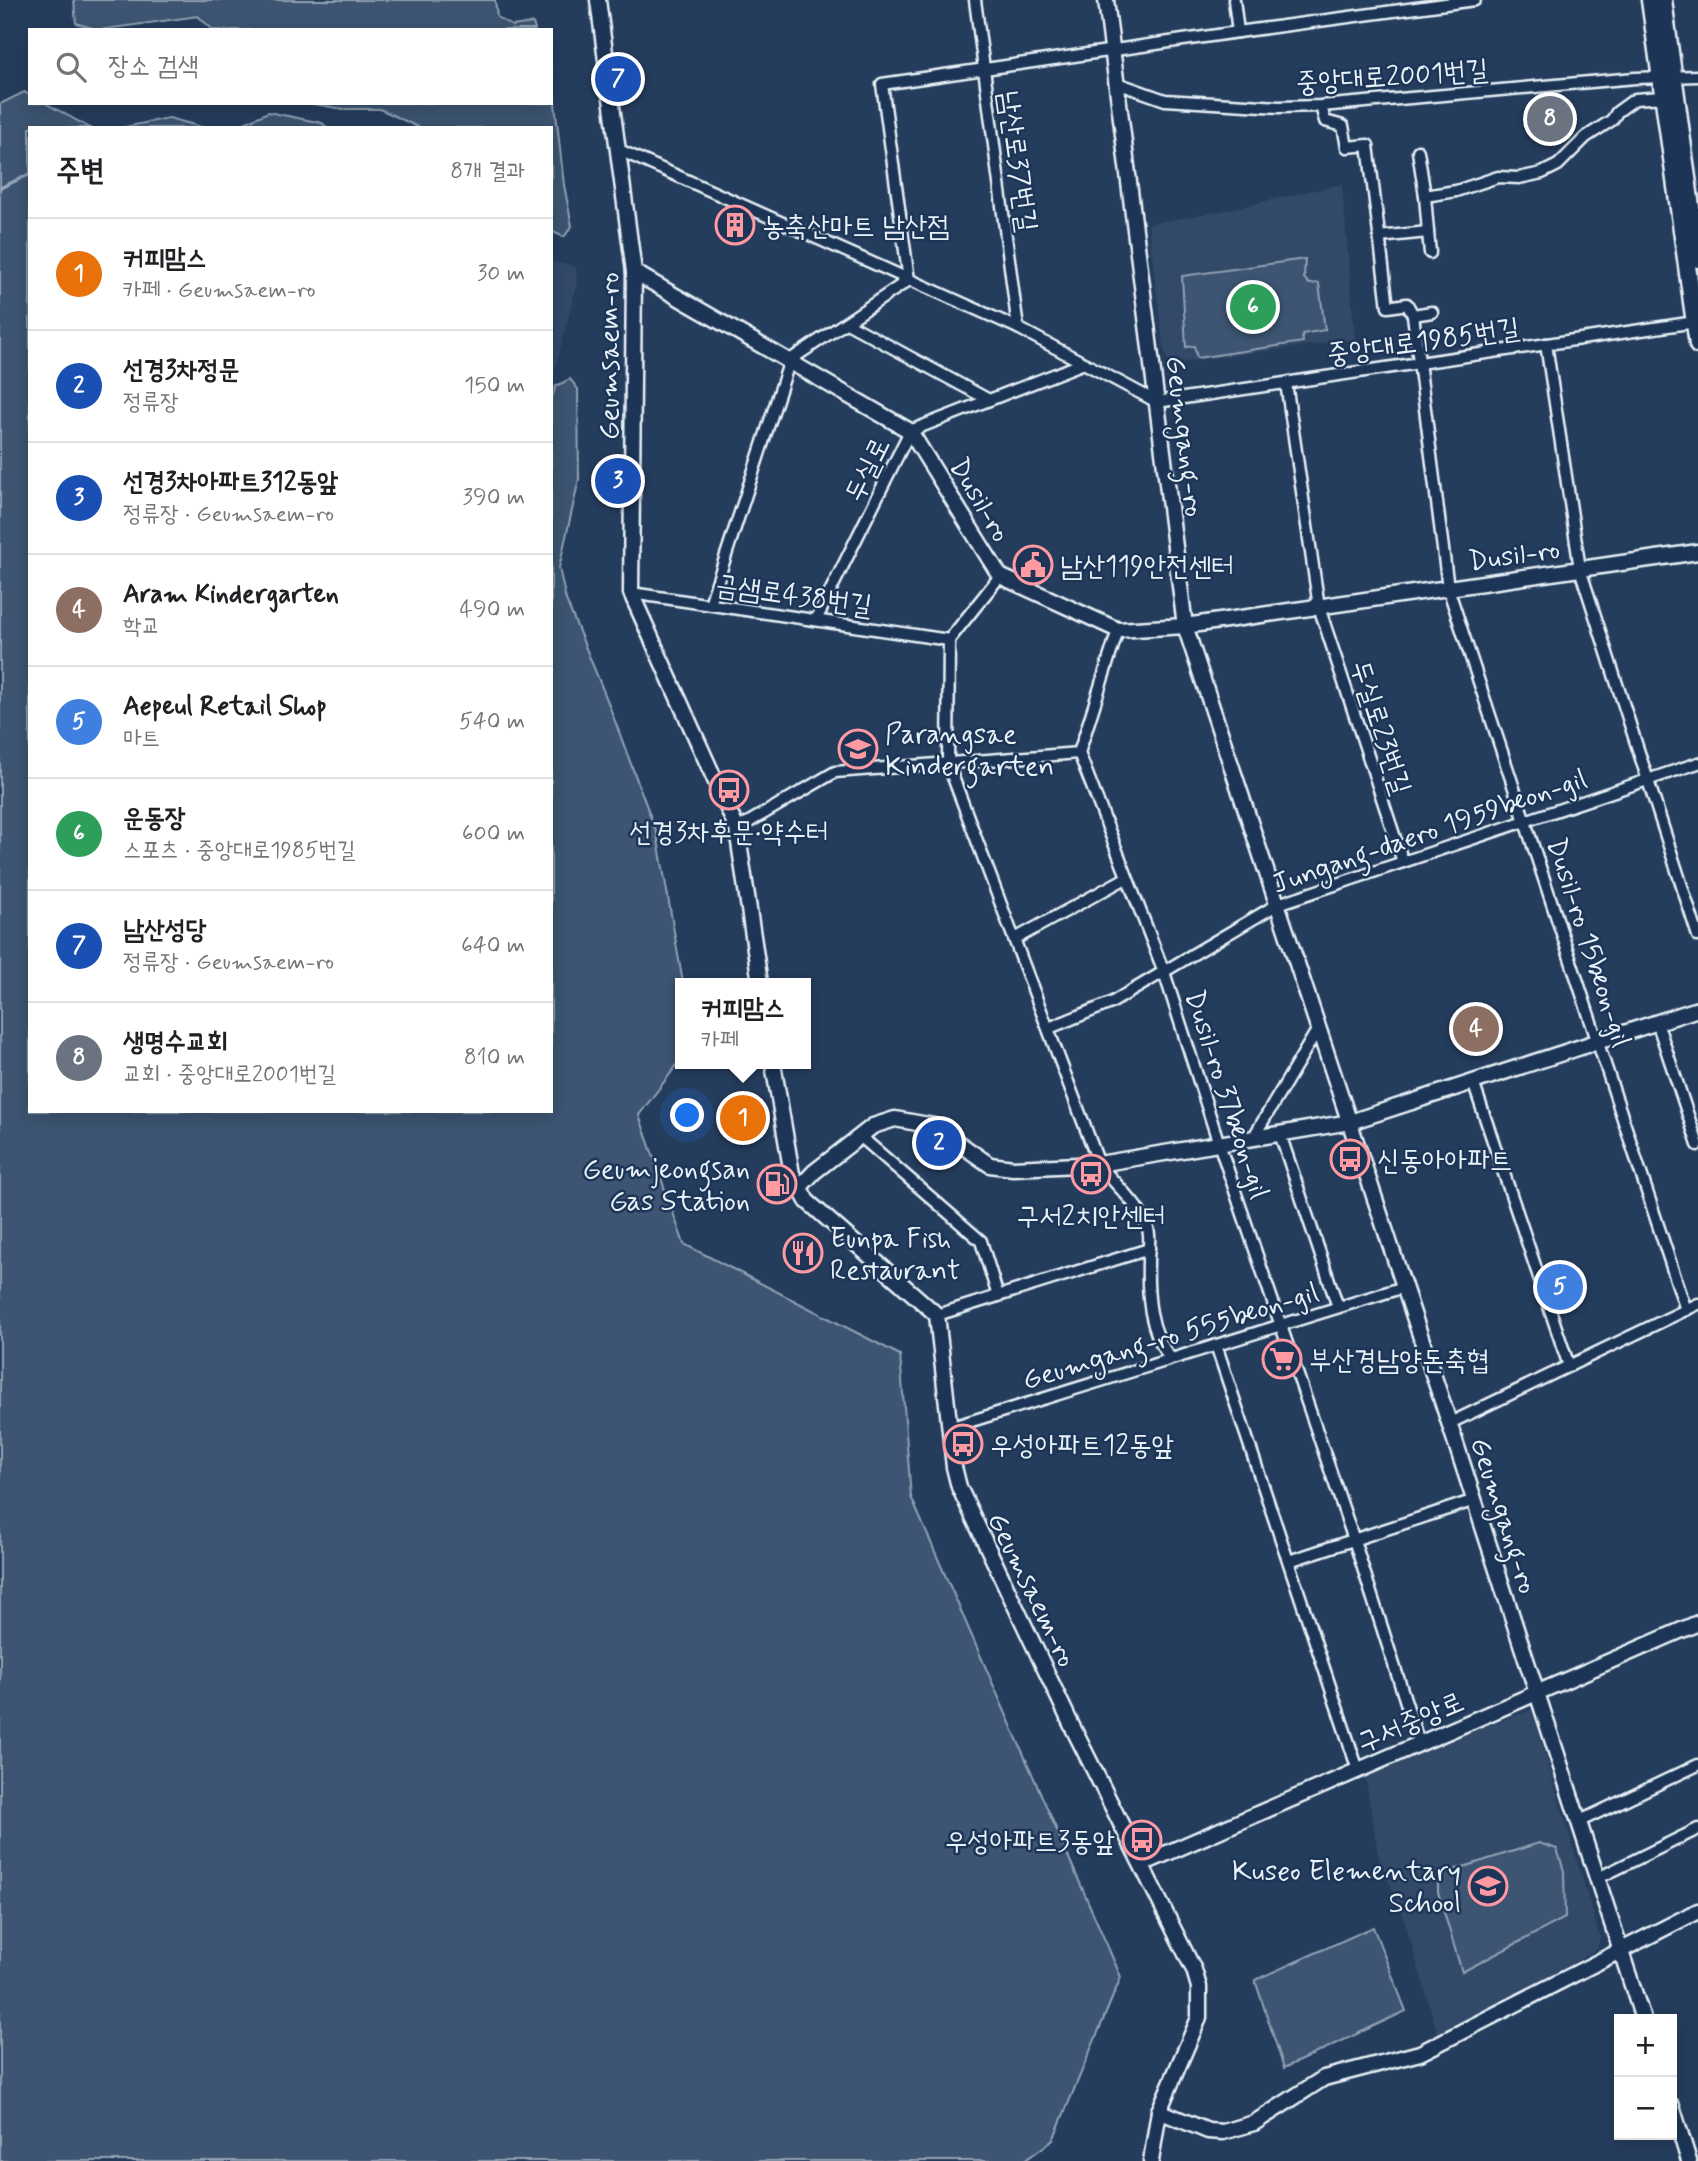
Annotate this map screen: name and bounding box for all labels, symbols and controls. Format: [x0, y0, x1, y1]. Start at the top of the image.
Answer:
search box [28, 28, 553, 105]
icon: search [52, 48, 90, 86]
text: 장소 검색 [108, 50, 199, 84]
street label: 중앙대로2001번길 [1295, 52, 1490, 103]
pin: 7 [595, 53, 641, 105]
street label: 남산로37번길 [988, 88, 1045, 234]
pin: 8 [1527, 93, 1573, 145]
text: 주변 [56, 152, 104, 191]
text: 8개 결과 [450, 157, 525, 187]
building icon: 농축산마트 남산점 [714, 204, 756, 246]
place label: 농축산마트 남산점 [762, 209, 950, 246]
text: 커피맘스 [123, 242, 207, 276]
text: 1 [74, 259, 84, 289]
text: 30 m [477, 259, 525, 289]
street label: Geumsaem-ro [592, 272, 629, 440]
text: 카페 · Geumsaem-ro [123, 276, 316, 306]
pin: 6 [1230, 281, 1276, 333]
street label: 중앙대로1985번길 [1325, 311, 1522, 374]
text: 선경3차정문 [123, 354, 239, 388]
street label: Geumgang-ro [1152, 354, 1212, 519]
text: 2 [73, 371, 85, 401]
text: 150 m [464, 371, 525, 401]
text: 정류장 [123, 388, 179, 418]
street label: 두실로 [837, 432, 900, 509]
street label: Dusil-ro [939, 451, 1018, 549]
pin: 3 [595, 455, 641, 507]
text: 선경3차아파트312동앞 [123, 466, 338, 500]
text: 3 [74, 483, 84, 513]
text: 390 m [463, 483, 525, 513]
text: 정류장 · Geumsaem-ro [123, 500, 334, 530]
street label: Dusil-ro [1466, 532, 1562, 581]
public building icon: 남산119안전센터 [1012, 544, 1054, 586]
place label: 남산119안전센터 [1060, 549, 1234, 586]
street label: 금샘로438번길 [713, 567, 874, 626]
text: Aram Kindergarten [123, 578, 339, 612]
text: 4 [72, 595, 86, 625]
text: 490 m [460, 595, 525, 625]
text: 학교 [123, 612, 160, 642]
street label: 두실로23번길 [1341, 656, 1419, 800]
text: Aepeul Retail Shop [123, 690, 327, 724]
text: 5 [72, 707, 86, 737]
text: 540 m [459, 707, 525, 737]
place label: Parangsae Kindergarten [885, 717, 1054, 789]
text: 마트 [123, 724, 160, 754]
school or university icon: Parangsae Kindergarten [837, 728, 879, 770]
street label: Jungang-daero 1959beon-gil [1268, 761, 1593, 906]
bus stop icon: 선경3차후문·약수터 [708, 769, 750, 811]
text: 운동장 [123, 802, 186, 836]
place label: 선경3차후문·약수터 [629, 815, 829, 852]
text: 6 [73, 819, 85, 849]
text: 600 m [462, 819, 525, 849]
street label: Dusil-ro 15beon-gil [1536, 833, 1639, 1052]
text: 스포츠 · 중앙대로1985번길 [123, 836, 356, 866]
text: 남산성당 [123, 914, 207, 948]
text: 7 [72, 931, 86, 961]
text: 640 m [461, 931, 525, 961]
text: 정류장 · Geumsaem-ro [123, 948, 334, 978]
popup [675, 978, 811, 1069]
street label: Dusil-ro 37beon-gil [1174, 986, 1277, 1204]
text: 커피맘스 [701, 992, 785, 1026]
pin: 4 [1453, 1003, 1499, 1055]
text: 생명수교회 [123, 1026, 228, 1060]
text: 카페 [701, 1026, 738, 1056]
text: 8 [73, 1043, 85, 1073]
text: 810 m [464, 1043, 525, 1073]
text: 교회 · 중앙대로2001번길 [123, 1060, 336, 1090]
pin: 1 [720, 1092, 766, 1144]
your location [670, 1098, 704, 1132]
pin: 2 [916, 1117, 962, 1169]
bus stop icon: 신동아아파트 [1329, 1138, 1371, 1180]
place label: 신동아아파트 [1377, 1143, 1512, 1180]
place label: Geumjeongsan Gas Station [582, 1152, 750, 1221]
bus stop icon: 구서2치안센터 [1070, 1153, 1112, 1195]
fuel station icon: Geumjeongsan Gas Station [756, 1163, 798, 1205]
place label: 구서2치안센터 [1017, 1199, 1165, 1236]
place label: Eunpa Fish Restaurant [830, 1221, 960, 1290]
restaurant icon: Eunpa Fish Restaurant [782, 1232, 824, 1274]
pin: 5 [1537, 1261, 1583, 1313]
street label: Geumgang-ro 555beon-gil [1018, 1275, 1324, 1403]
supermarket icon: 부산경남양돈축협 [1261, 1338, 1303, 1380]
place label: 부산경남양돈축협 [1309, 1343, 1489, 1380]
bus stop icon: 우성아파트12동앞 [942, 1423, 984, 1465]
place label: 우성아파트12동앞 [990, 1428, 1174, 1465]
street label: Geumgang-ro [1457, 1433, 1545, 1600]
street label: Geumsaem-ro [977, 1507, 1084, 1674]
street label: 구서중앙로 [1352, 1684, 1470, 1762]
bus stop icon: 우성아파트3동앞 [1121, 1819, 1163, 1861]
place label: 우성아파트3동앞 [945, 1824, 1115, 1861]
place label: Kuseo Elementary School [1232, 1854, 1461, 1923]
school or university icon: Kuseo Elementary School [1467, 1865, 1509, 1907]
map controls [1614, 2014, 1677, 2140]
button: + [1614, 2014, 1677, 2077]
button: − [1614, 2077, 1677, 2140]

